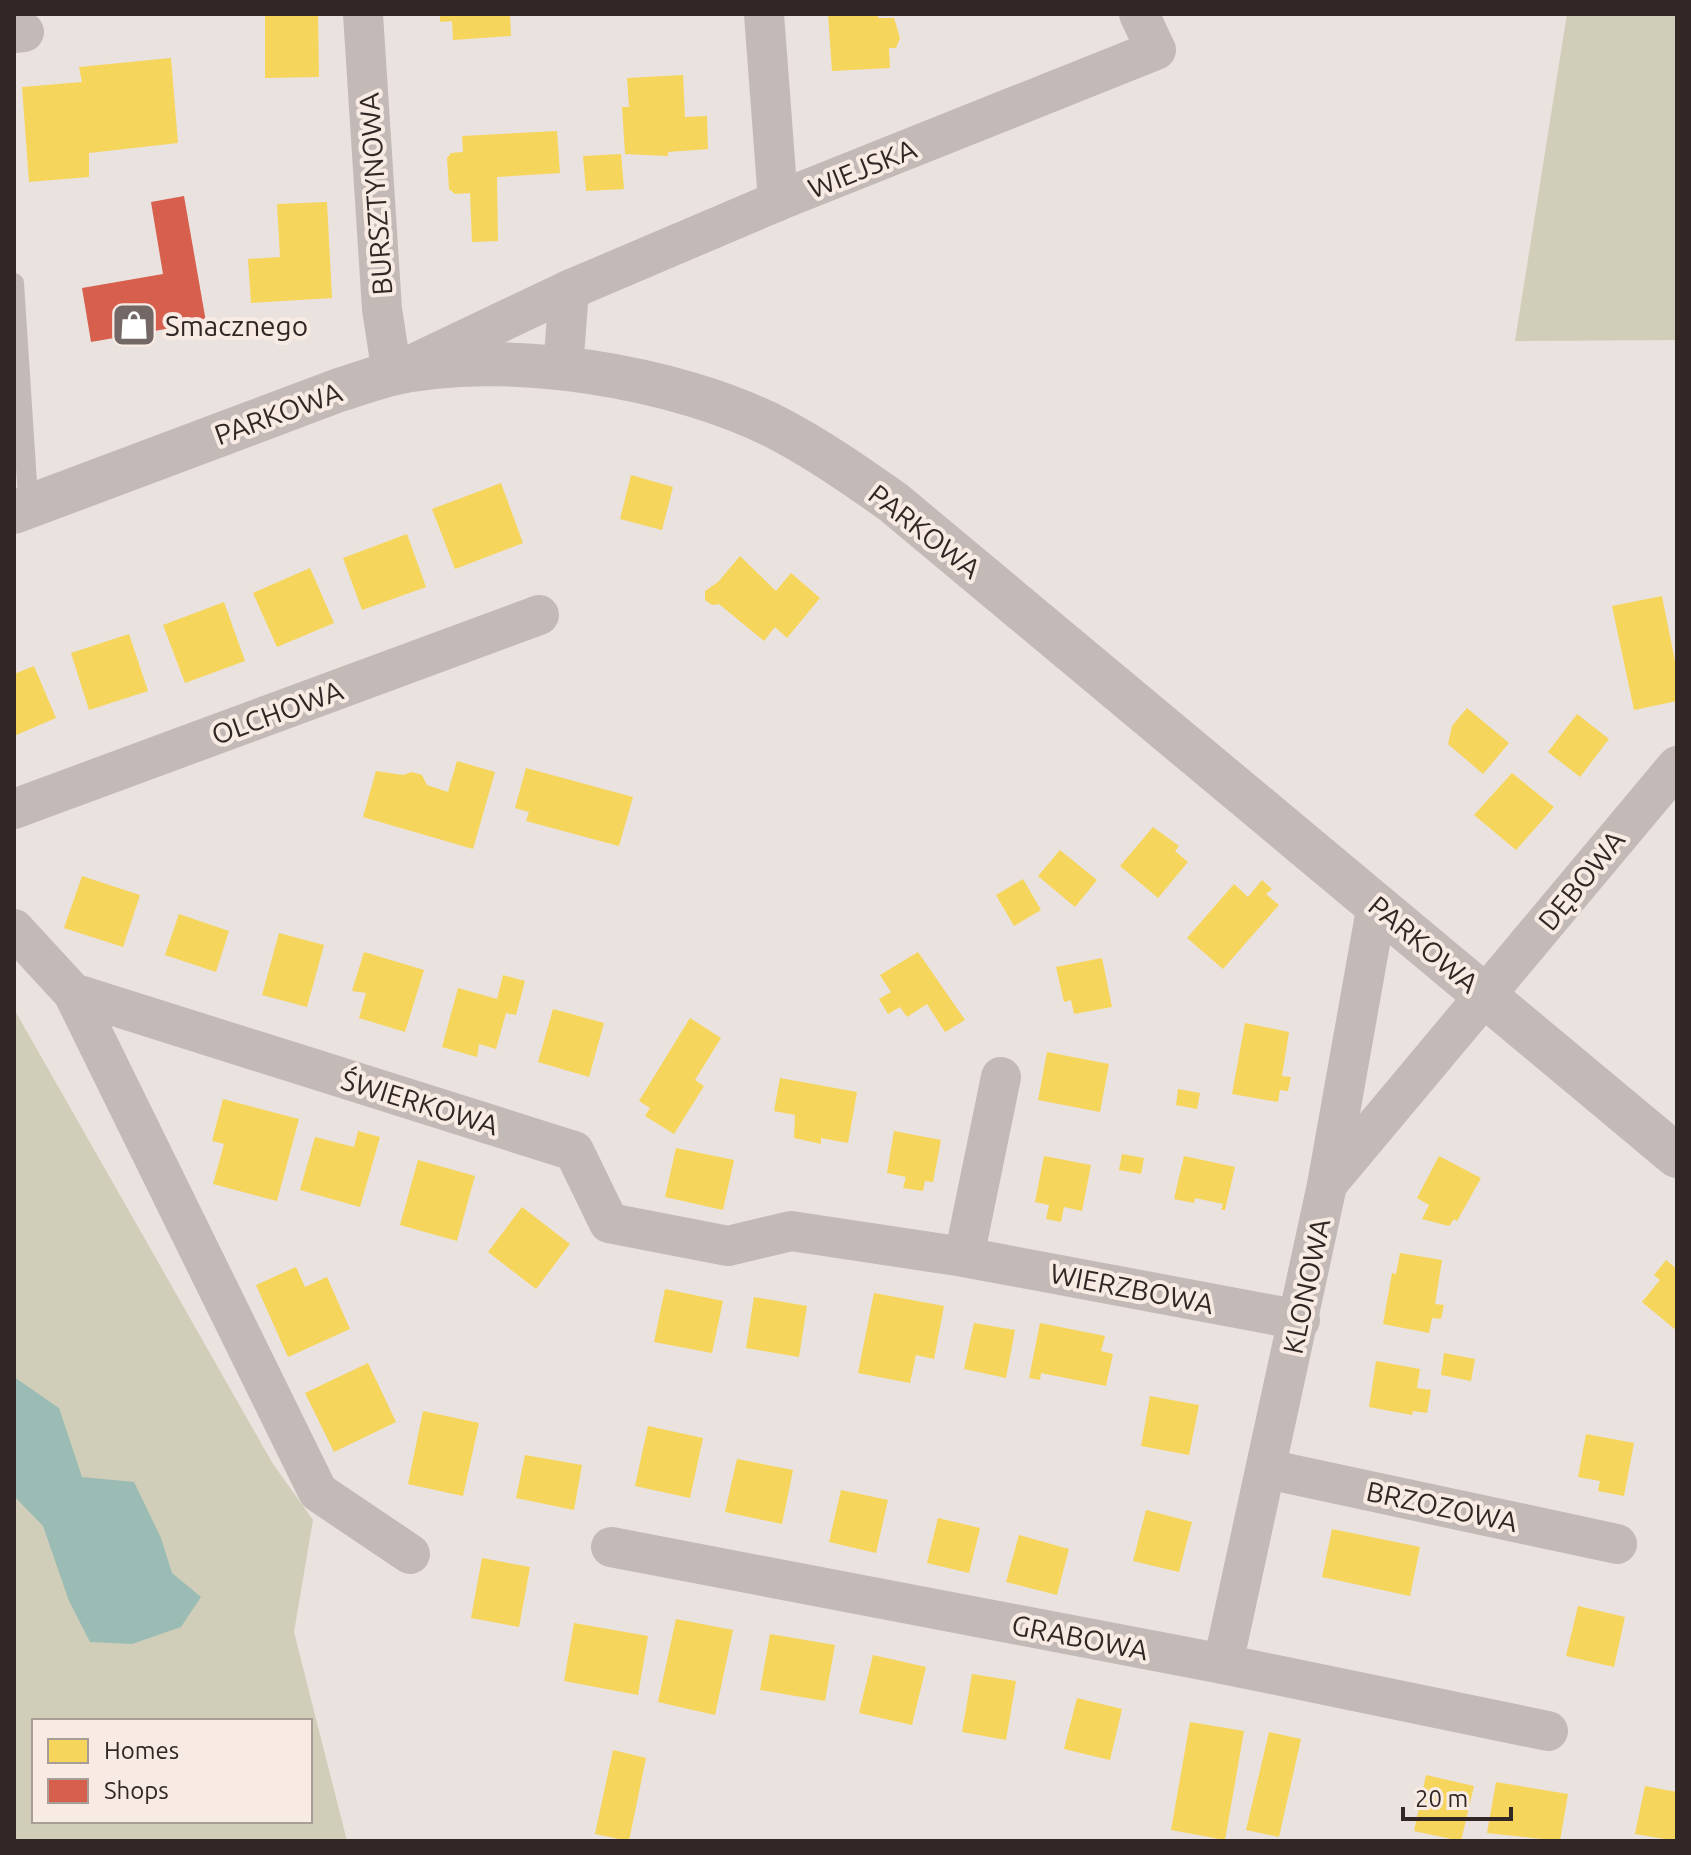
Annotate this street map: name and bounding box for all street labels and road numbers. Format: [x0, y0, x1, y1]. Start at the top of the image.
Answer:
street label: BURSZTYNOWA [352, 92, 398, 296]
street label: WIEJSKA [803, 132, 921, 204]
street label: PARKOWA [210, 376, 346, 450]
street label: PARKOWA [863, 478, 987, 584]
street label: OLCHOWA [207, 674, 347, 750]
street label: DĘBOWA [1532, 824, 1630, 936]
street label: PARKOWA [1363, 889, 1485, 999]
street label: ŚWIERKOWA [338, 1062, 503, 1141]
street label: KLONOWA [1277, 1215, 1335, 1357]
street label: WIERZBOWA [1048, 1257, 1216, 1319]
street label: BRZOZOWA [1364, 1475, 1520, 1537]
street label: GRABOWA [1009, 1609, 1151, 1665]

